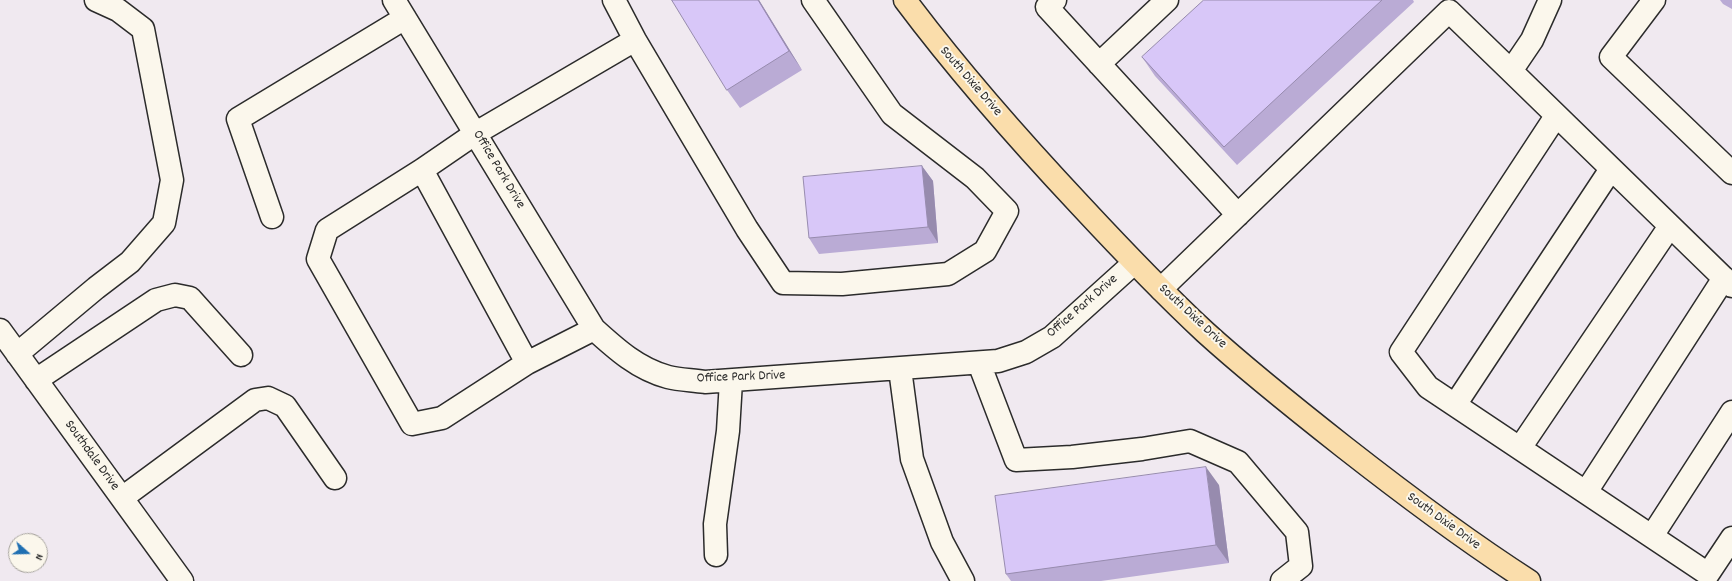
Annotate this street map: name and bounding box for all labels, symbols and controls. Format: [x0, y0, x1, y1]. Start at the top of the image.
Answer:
street label: South Dixie Drive [935, 44, 1005, 120]
street label: Office Park Drive [468, 128, 528, 212]
street label: Office Park Drive [1044, 272, 1122, 342]
street label: South Dixie Drive [1154, 281, 1230, 353]
street label: Office Park Drive [696, 368, 786, 388]
street label: Southdale Drive [60, 418, 122, 494]
street label: South Dixie Drive [1403, 490, 1483, 554]
north arrow [8, 533, 48, 573]
text: N [30, 551, 47, 562]

